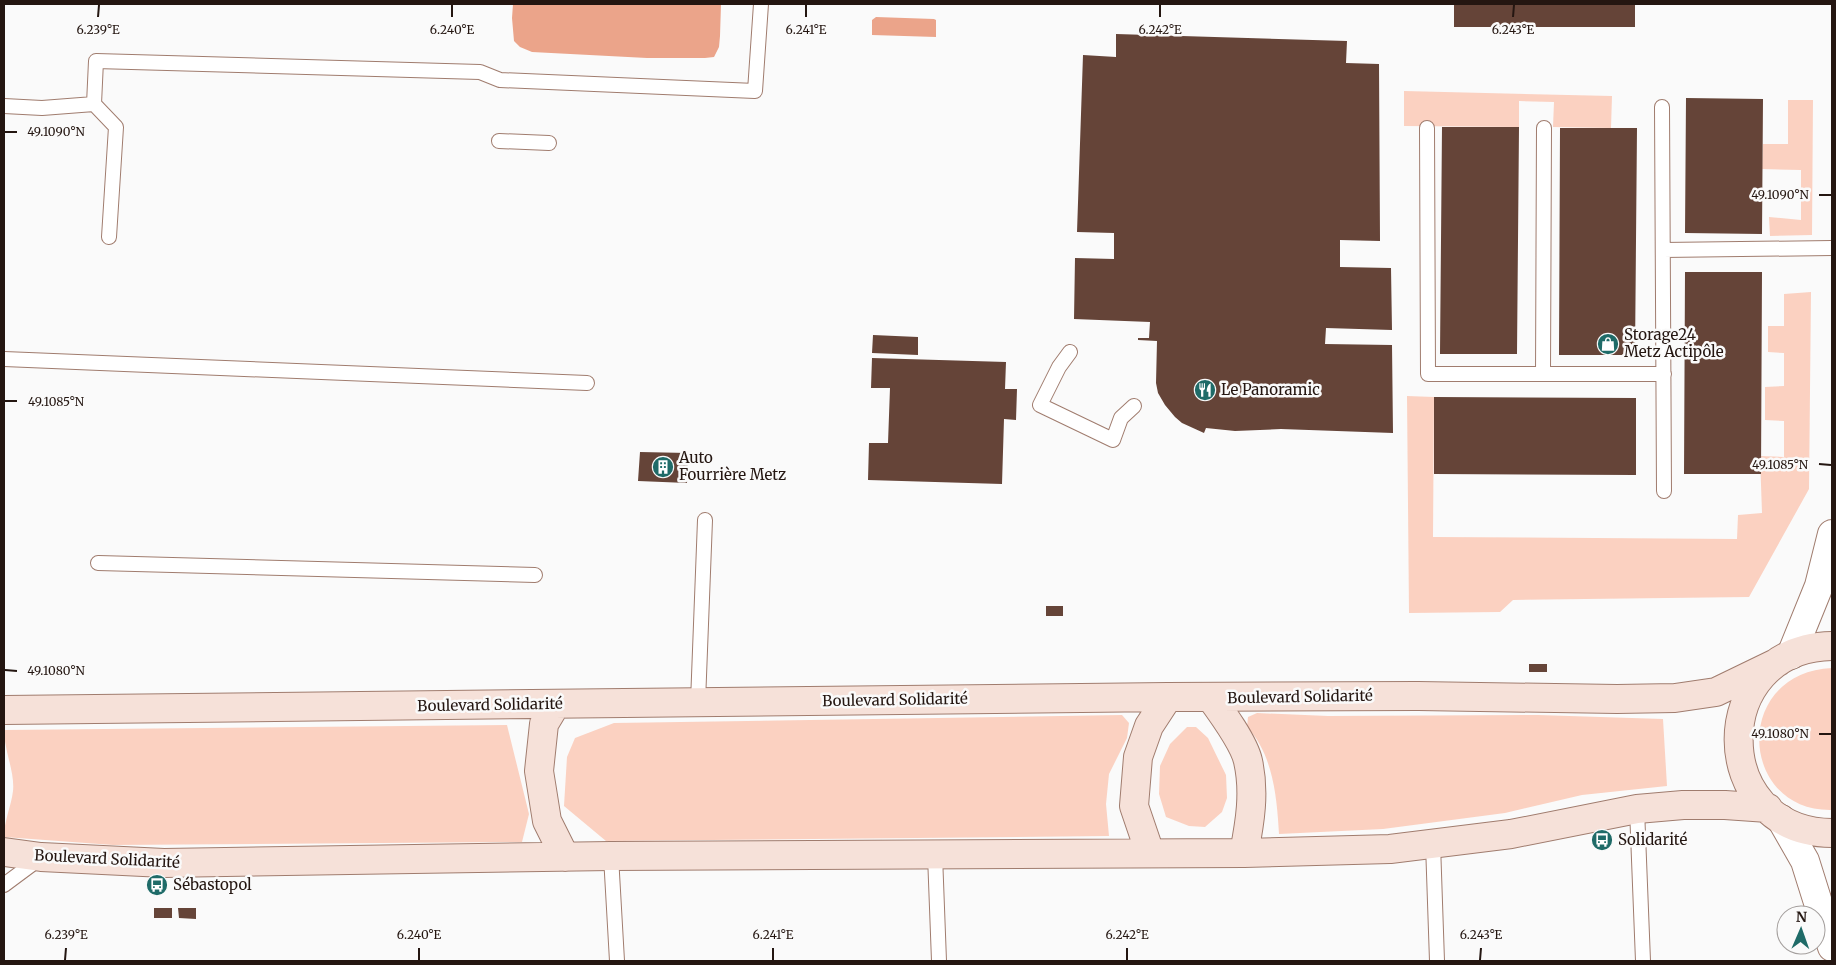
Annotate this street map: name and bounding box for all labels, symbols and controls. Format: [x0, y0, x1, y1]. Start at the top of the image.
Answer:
text: 6.239°E [76, 22, 120, 37]
text: 6.240°E [430, 22, 475, 37]
text: 6.241°E [786, 22, 827, 37]
text: 6.242°E [1138, 22, 1182, 37]
text: 6.243°E [1492, 22, 1535, 37]
text: 49.1090°N [27, 124, 86, 139]
text: 49.1090°N [1751, 187, 1810, 202]
place label: Storage24 Metz Actipôle [1624, 325, 1724, 361]
shop icon: Storage24 Metz Actipôle [1596, 332, 1620, 356]
restaurant icon: Le Panoramic [1193, 378, 1217, 402]
place label: Le Panoramic [1221, 380, 1320, 399]
text: 49.1085°N [28, 394, 85, 409]
place label: Auto Fourrière Metz [678, 448, 786, 484]
building icon: Auto Fourrière Metz [651, 455, 675, 479]
text: 49.1085°N [1752, 457, 1809, 472]
text: 49.1080°N [27, 663, 85, 678]
street label: Boulevard Solidarité [1227, 686, 1373, 707]
street label: Boulevard Solidarité [822, 689, 968, 710]
street label: Boulevard Solidarité [417, 694, 563, 715]
text: 49.1080°N [1751, 726, 1809, 741]
bus stop icon: Solidarité [1590, 828, 1614, 852]
place label: Solidarité [1618, 830, 1687, 849]
street label: Boulevard Solidarité [34, 845, 180, 872]
bus stop icon: Sébastopol [145, 873, 169, 897]
place label: Sébastopol [173, 875, 252, 894]
north arrow [1776, 905, 1826, 955]
text: N [1796, 908, 1807, 926]
text: 6.239°E [44, 927, 88, 942]
text: 6.240°E [397, 927, 442, 942]
text: 6.241°E [753, 927, 794, 942]
text: 6.242°E [1105, 927, 1149, 942]
text: 6.243°E [1460, 927, 1503, 942]

